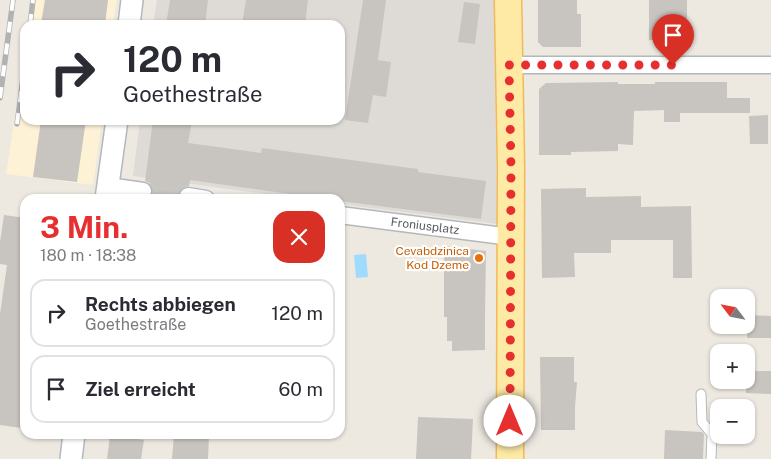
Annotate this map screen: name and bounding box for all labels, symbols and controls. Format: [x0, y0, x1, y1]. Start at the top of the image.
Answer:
pin [652, 14, 694, 65]
icon: arrive [659, 21, 687, 49]
text: 120 m [123, 39, 222, 80]
icon: right [40, 40, 105, 105]
text: Goethestraße [123, 81, 262, 107]
text: 3 Min. [40, 209, 128, 245]
button: close [273, 211, 325, 263]
street label: Froniusplatz [390, 215, 460, 237]
place label: Cevabdzinica Kod Dzeme [395, 244, 469, 272]
text: 180 m · 18:38 [40, 246, 136, 265]
marker: Cevabdzinica Kod Dzeme [473, 252, 485, 264]
north arrow [710, 289, 755, 334]
map controls [710, 289, 755, 444]
text: Rechts abbiegen [85, 293, 236, 315]
icon: right [42, 299, 70, 327]
text: 120 m [271, 302, 323, 324]
text: Goethestraße [85, 315, 186, 334]
button: + [710, 344, 755, 389]
icon: arrive [42, 375, 70, 403]
text: Ziel erreicht [85, 378, 196, 400]
text: 60 m [279, 378, 323, 400]
position arrow [483, 394, 535, 446]
button: − [710, 399, 755, 444]

